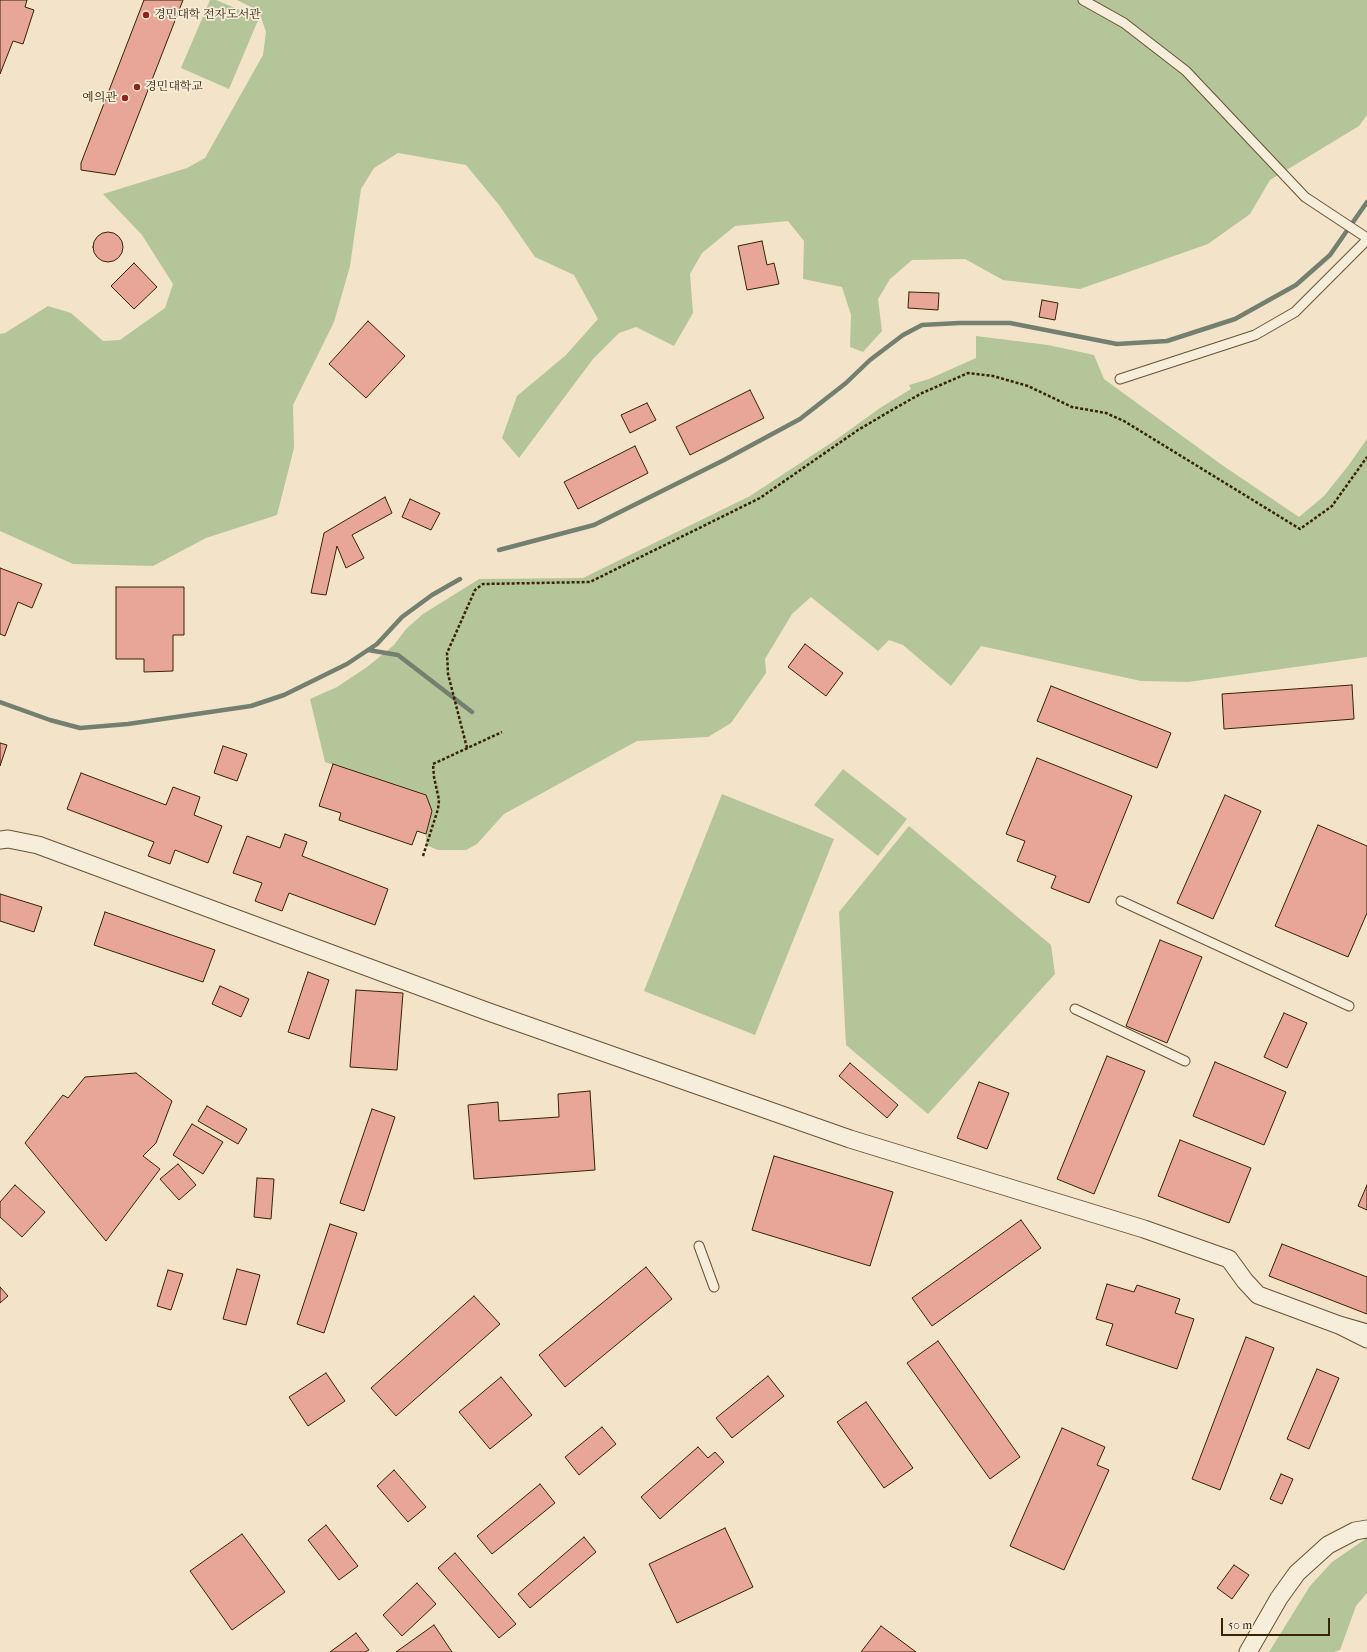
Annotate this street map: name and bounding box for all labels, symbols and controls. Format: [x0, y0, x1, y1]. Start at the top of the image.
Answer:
place label: 경민대학 전자도서관 [154, 8, 261, 22]
marker: 경민대학 전자도서관 [141, 10, 151, 20]
place label: 경민대학교 [145, 80, 203, 94]
marker: 경민대학교 [132, 82, 142, 92]
place label: 예의관 [82, 91, 117, 105]
marker: 예의관 [120, 93, 130, 103]
scale bar [1223, 1610, 1332, 1636]
text: 50 m [1228, 1618, 1252, 1632]

